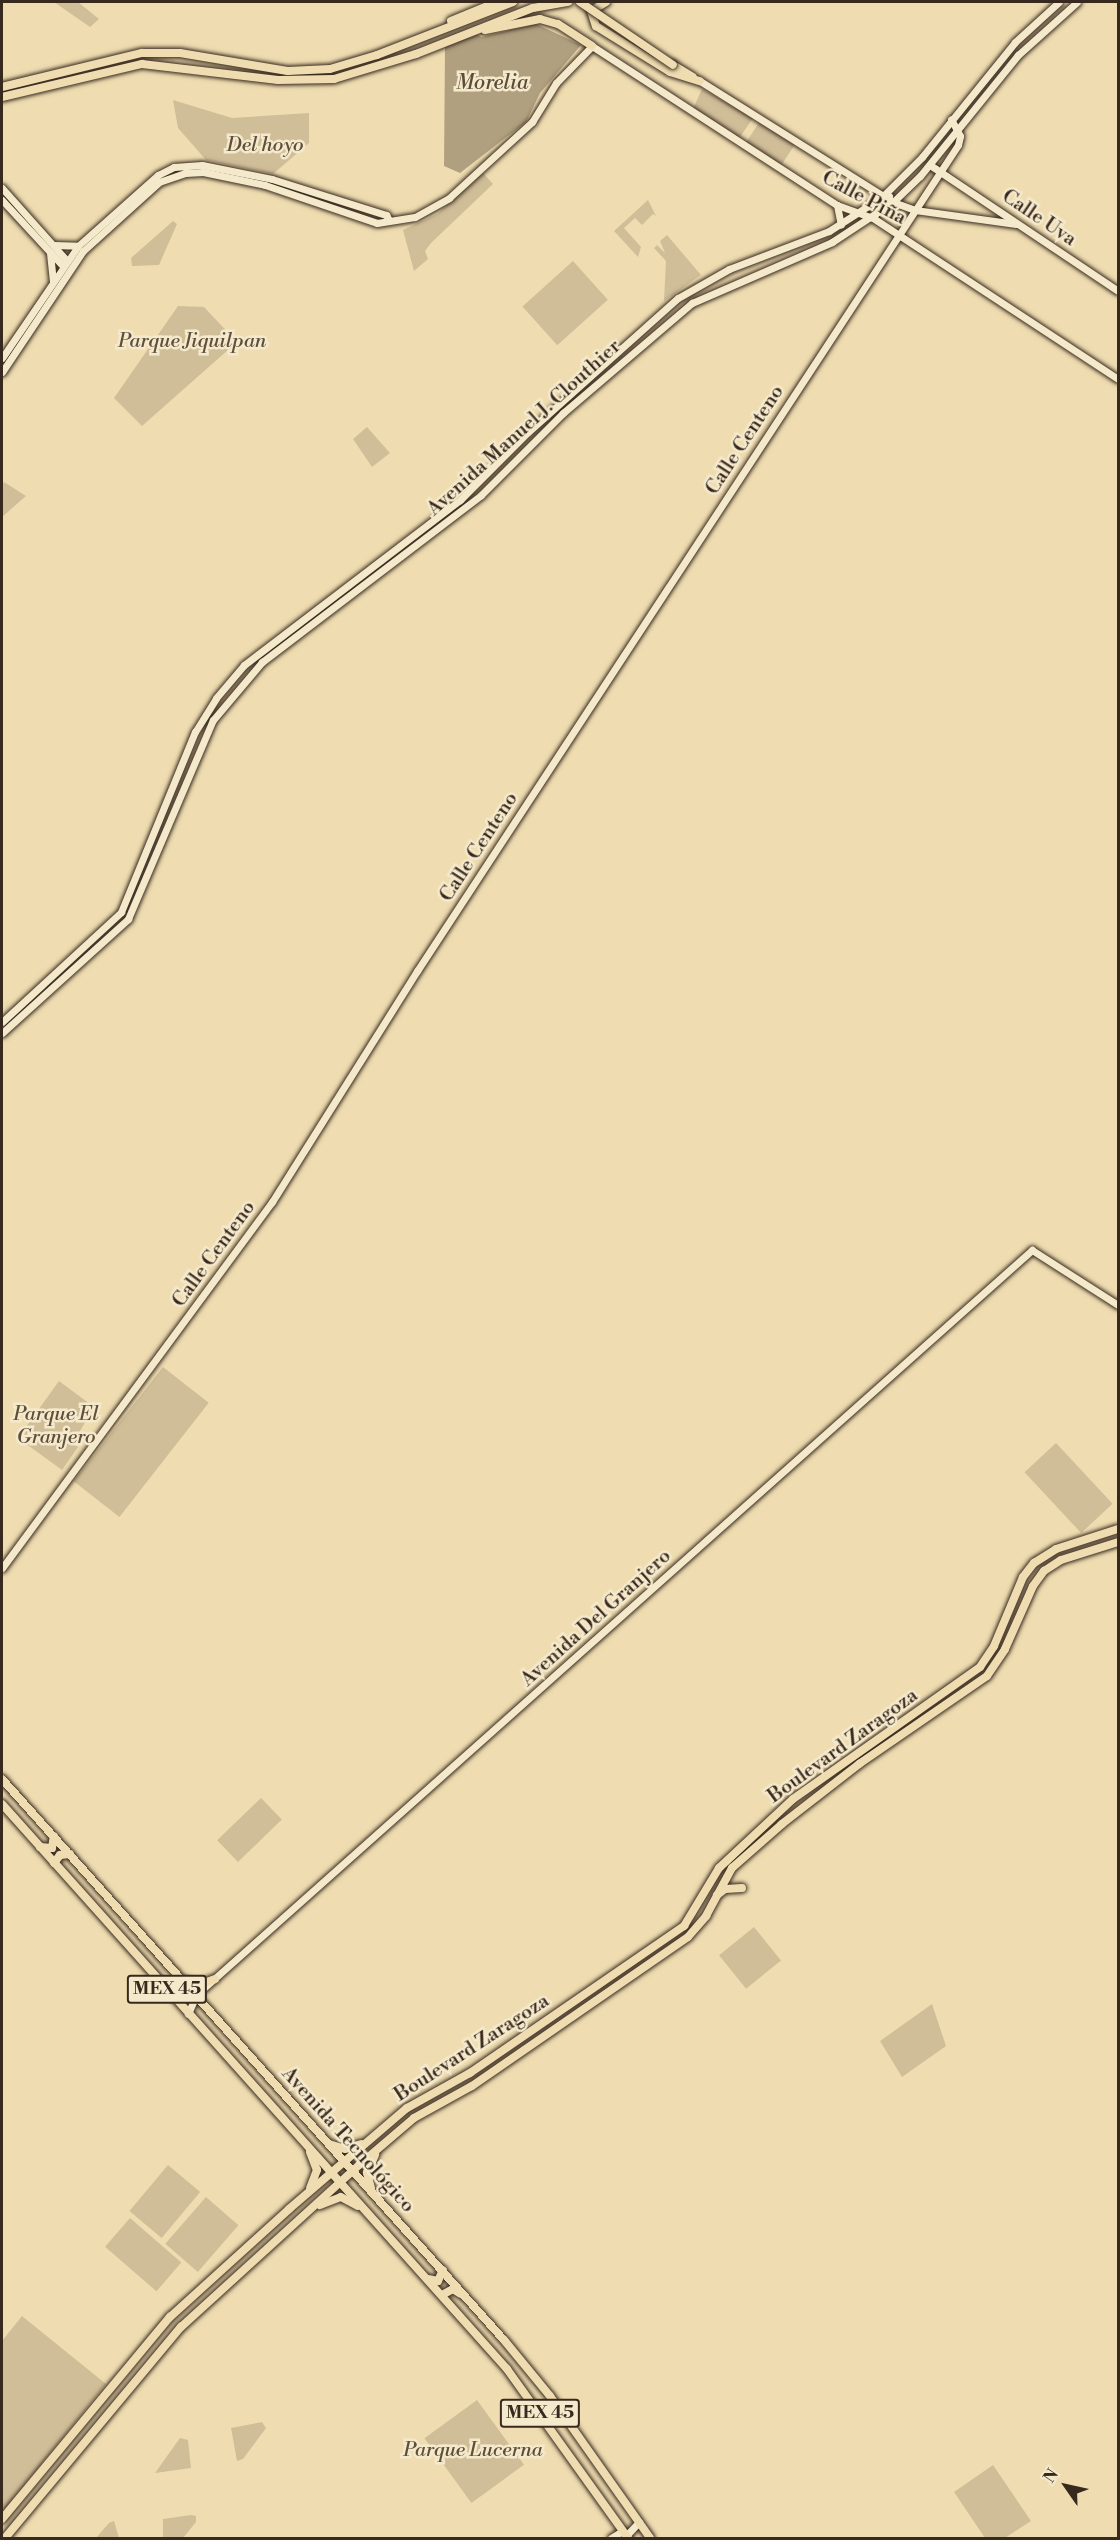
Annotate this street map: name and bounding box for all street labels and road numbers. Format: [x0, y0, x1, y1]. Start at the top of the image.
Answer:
street label: Calle Piña [818, 166, 910, 230]
street label: Calle Uva [997, 184, 1081, 252]
street label: Avenida Manuel J. Clouthier [422, 335, 626, 521]
street label: Calle Centeno [701, 381, 789, 499]
street label: Calle Centeno [435, 788, 523, 906]
street label: Calle Centeno [167, 1196, 261, 1312]
street label: Avenida Del Granjero [516, 1544, 676, 1692]
street label: Boulevard Zaragoza [763, 1683, 923, 1809]
road number: MEX 45 [126, 1974, 207, 2004]
street label: Boulevard Zaragoza [390, 1989, 554, 2107]
street label: Avenida Tecnológico [276, 2062, 420, 2218]
road number: MEX 45 [500, 2398, 580, 2428]

